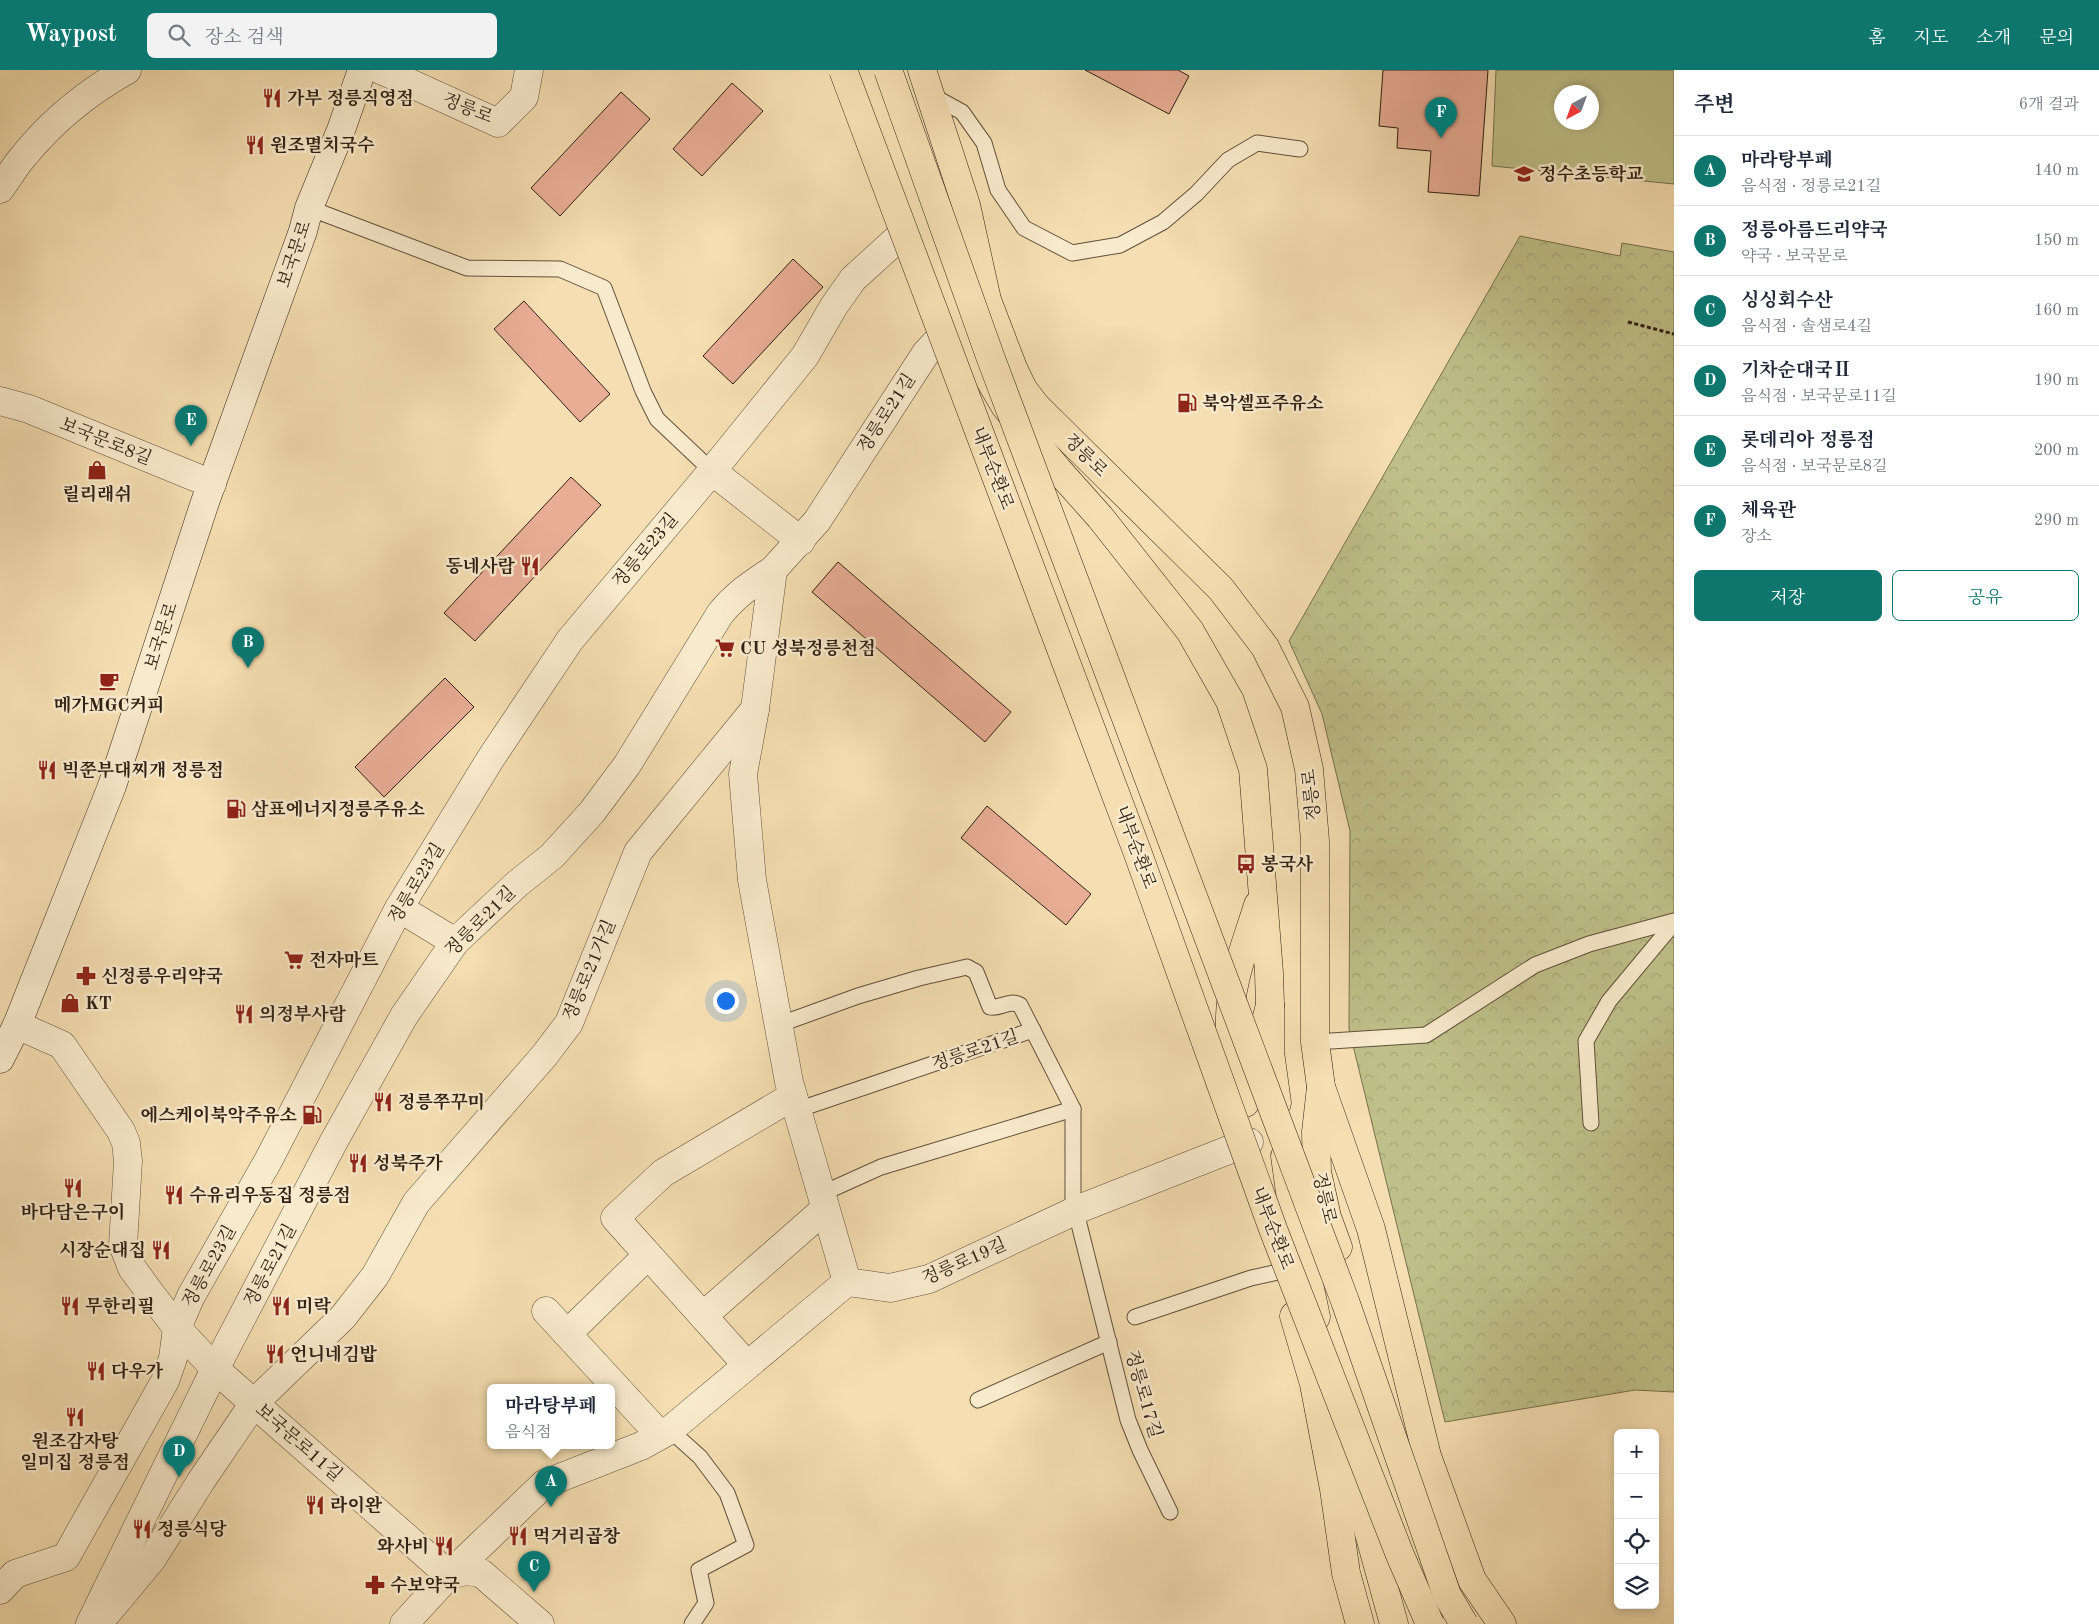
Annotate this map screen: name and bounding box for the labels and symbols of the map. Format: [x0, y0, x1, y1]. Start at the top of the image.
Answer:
north arrow [1554, 85, 1599, 130]
restaurant icon: 가부 정릉직영점 [261, 87, 283, 109]
place label: 가부 정릉직영점 [287, 88, 414, 108]
street label: 정릉로 [440, 90, 496, 127]
pin: F [1425, 97, 1457, 138]
restaurant icon: 원조멸치국수 [244, 134, 266, 156]
place label: 원조멸치국수 [270, 135, 375, 155]
school or university icon: 정수초등학교 [1513, 163, 1535, 185]
place label: 정수초등학교 [1539, 164, 1644, 184]
street label: 보국문로 [274, 218, 315, 290]
street label: 정릉로21길 [854, 370, 919, 456]
fuel station icon: 북악셀프주유소 [1176, 392, 1198, 414]
place label: 북악셀프주유소 [1202, 393, 1324, 413]
pin: E [175, 405, 207, 446]
street label: 보국문로8길 [57, 414, 155, 469]
street label: 내부순환로 [968, 424, 1018, 512]
street label: 정릉로 [1060, 430, 1111, 481]
shop icon: 릴리래쉬 [86, 459, 108, 481]
place label: 릴리래쉬 [62, 484, 132, 504]
street label: 정릉로23길 [609, 510, 682, 591]
restaurant icon: 동네사람 [519, 555, 541, 577]
place label: 동네사람 [445, 556, 516, 576]
street label: 보국문로 [142, 600, 181, 672]
pin: B [232, 627, 264, 668]
supermarket icon: CU 성북정릉천점 [714, 637, 736, 659]
place label: CU 성북정릉천점 [740, 638, 876, 658]
cafe icon: 메가MGC커피 [98, 670, 120, 692]
place label: 메가MGC커피 [54, 695, 164, 715]
restaurant icon: 빅쭌부대찌개 정릉점 [36, 759, 58, 781]
place label: 빅쭌부대찌개 정릉점 [62, 760, 224, 780]
street label: 정릉로 [1299, 768, 1324, 822]
fuel station icon: 삼표에너지정릉주유소 [225, 798, 247, 820]
place label: 삼표에너지정릉주유소 [251, 799, 425, 819]
street label: 내부순환로 [1112, 803, 1160, 891]
street label: 정릉로23길 [385, 840, 448, 927]
bus stop icon: 봉국사 [1235, 853, 1257, 875]
place label: 봉국사 [1261, 854, 1314, 874]
street label: 정릉로21길 [442, 883, 519, 960]
street label: 정릉로21가길 [560, 917, 619, 1024]
supermarket icon: 전자마트 [283, 949, 305, 971]
place label: 전자마트 [309, 950, 379, 970]
pharmacy icon: 신정릉우리약국 [75, 965, 97, 987]
place label: 신정릉우리약국 [101, 966, 223, 986]
your location [713, 988, 739, 1014]
shop icon: KT [59, 992, 81, 1014]
place label: KT [85, 995, 112, 1013]
restaurant icon: 의정부사람 [233, 1003, 255, 1025]
place label: 의정부사람 [259, 1004, 347, 1024]
street label: 정릉로21길 [929, 1027, 1021, 1074]
restaurant icon: 정릉쭈꾸미 [372, 1091, 394, 1113]
place label: 정릉쭈꾸미 [398, 1092, 485, 1112]
fuel station icon: 에스케이북악주유소 [301, 1104, 323, 1126]
place label: 에스케이북악주유소 [141, 1105, 298, 1125]
restaurant icon: 성북주가 [347, 1152, 369, 1174]
place label: 성북주가 [373, 1153, 443, 1173]
street label: 정릉로 [1309, 1171, 1340, 1226]
restaurant icon: 바다담은구이 [62, 1177, 84, 1199]
restaurant icon: 수유리우동집 정릉점 [163, 1184, 185, 1206]
street label: 내부순환로 [1248, 1184, 1298, 1272]
place label: 수유리우동집 정릉점 [189, 1185, 351, 1205]
place label: 바다담은구이 [21, 1202, 125, 1222]
street label: 정릉로21길 [241, 1221, 300, 1310]
street label: 정릉로23길 [179, 1222, 240, 1310]
street label: 정릉로19길 [919, 1234, 1009, 1289]
restaurant icon: 시장순대집 [150, 1239, 172, 1261]
place label: 시장순대집 [59, 1240, 146, 1260]
restaurant icon: 무한리필 [59, 1295, 81, 1317]
restaurant icon: 미락 [270, 1295, 292, 1317]
place label: 무한리필 [85, 1296, 155, 1316]
place label: 미락 [296, 1296, 331, 1316]
restaurant icon: 언니네김밥 [264, 1343, 286, 1365]
place label: 언니네김밥 [290, 1344, 378, 1364]
street label: 정릉로17길 [1122, 1348, 1165, 1440]
restaurant icon: 다우가 [85, 1360, 107, 1382]
place label: 다우가 [111, 1361, 164, 1381]
street label: 보국문로11길 [252, 1400, 346, 1485]
restaurant icon: 원조감자탕 일미집 정릉점 [64, 1406, 86, 1428]
place label: 원조감자탕 일미집 정릉점 [20, 1431, 130, 1472]
pin: D [163, 1436, 195, 1477]
pin: A [535, 1466, 567, 1507]
restaurant icon: 라이완 [304, 1494, 326, 1516]
place label: 라이완 [330, 1495, 383, 1515]
restaurant icon: 정릉식당 [131, 1518, 153, 1540]
place label: 정릉식당 [157, 1519, 227, 1539]
restaurant icon: 먹거리곱창 [507, 1525, 529, 1547]
place label: 먹거리곱창 [533, 1526, 621, 1546]
restaurant icon: 와사비 [433, 1535, 455, 1557]
place label: 와사비 [377, 1536, 429, 1556]
pin: C [518, 1551, 550, 1592]
pharmacy icon: 수보약국 [364, 1574, 386, 1596]
place label: 수보약국 [390, 1575, 460, 1595]

